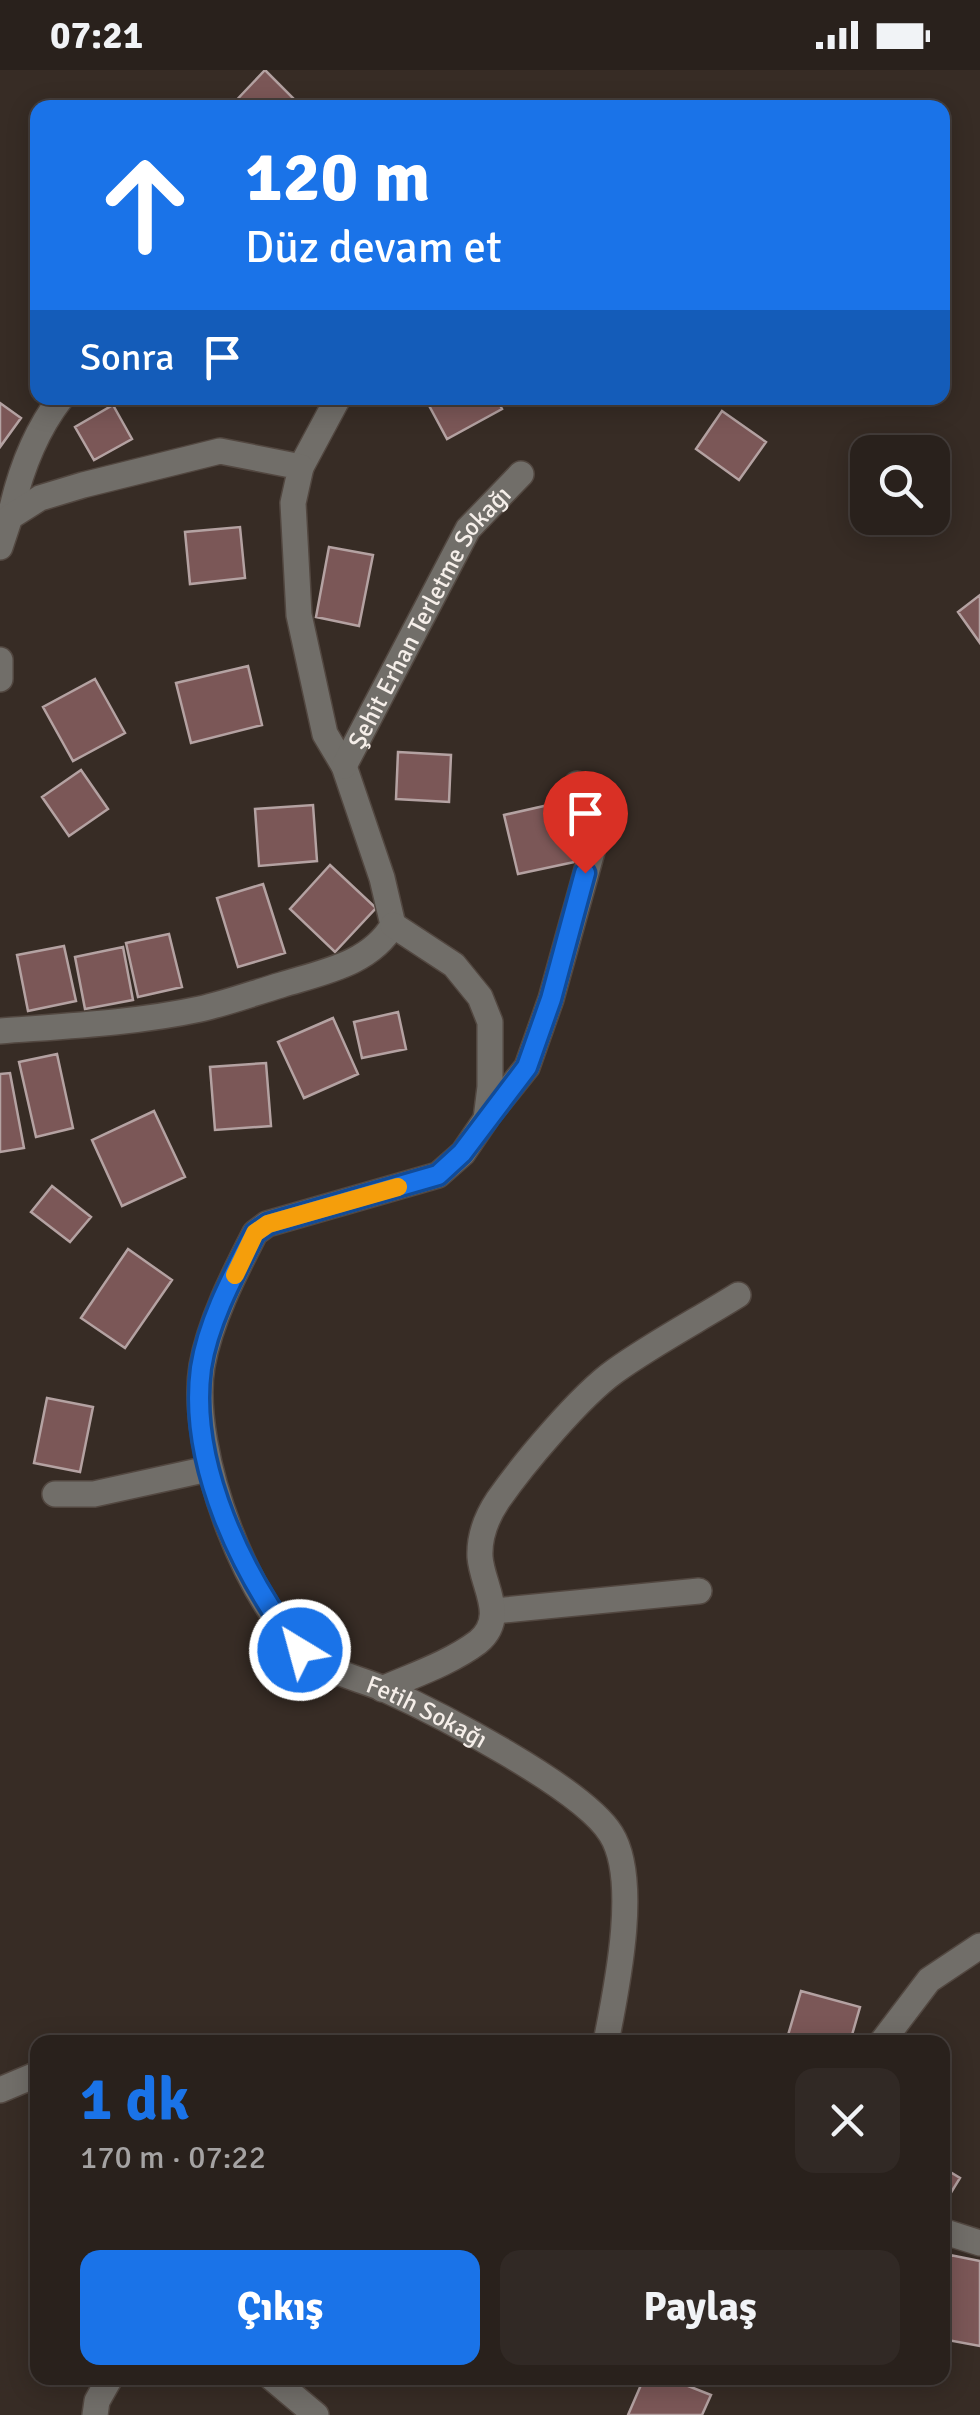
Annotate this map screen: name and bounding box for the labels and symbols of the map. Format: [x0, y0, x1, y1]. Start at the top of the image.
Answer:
street label: Şehit Erhan Terletme Sokağı [340, 479, 517, 754]
pin [543, 771, 628, 874]
position arrow [248, 1598, 352, 1702]
street label: Fetih Sokağı [362, 1668, 493, 1754]

